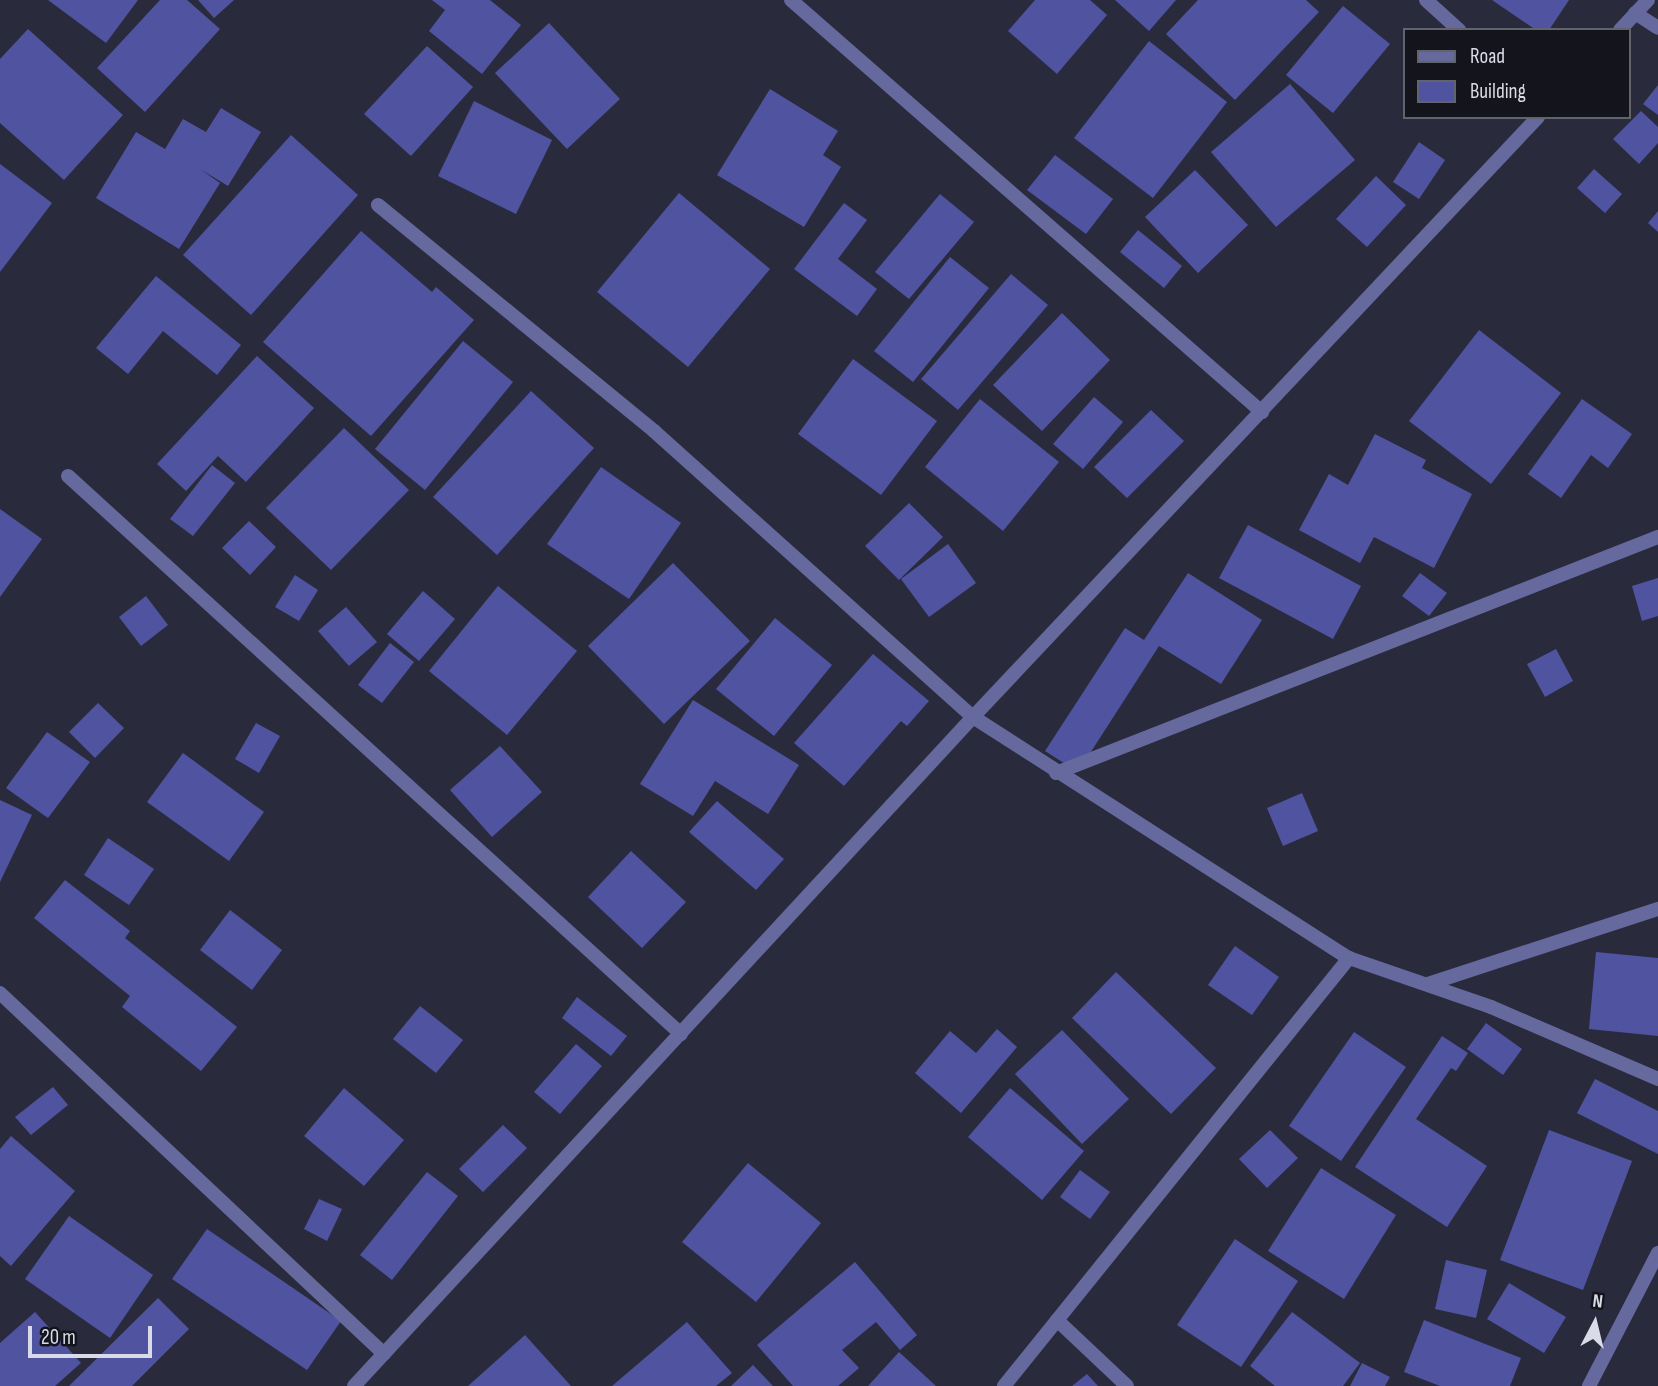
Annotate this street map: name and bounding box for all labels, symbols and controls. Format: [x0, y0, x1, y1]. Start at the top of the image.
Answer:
legend [1402, 28, 1630, 119]
text: Road [1470, 44, 1505, 69]
text: Building [1470, 79, 1526, 104]
north arrow [1560, 1288, 1630, 1358]
text: N [1591, 1290, 1604, 1314]
scale bar [32, 1312, 156, 1356]
text: 20 m [41, 1325, 76, 1350]

